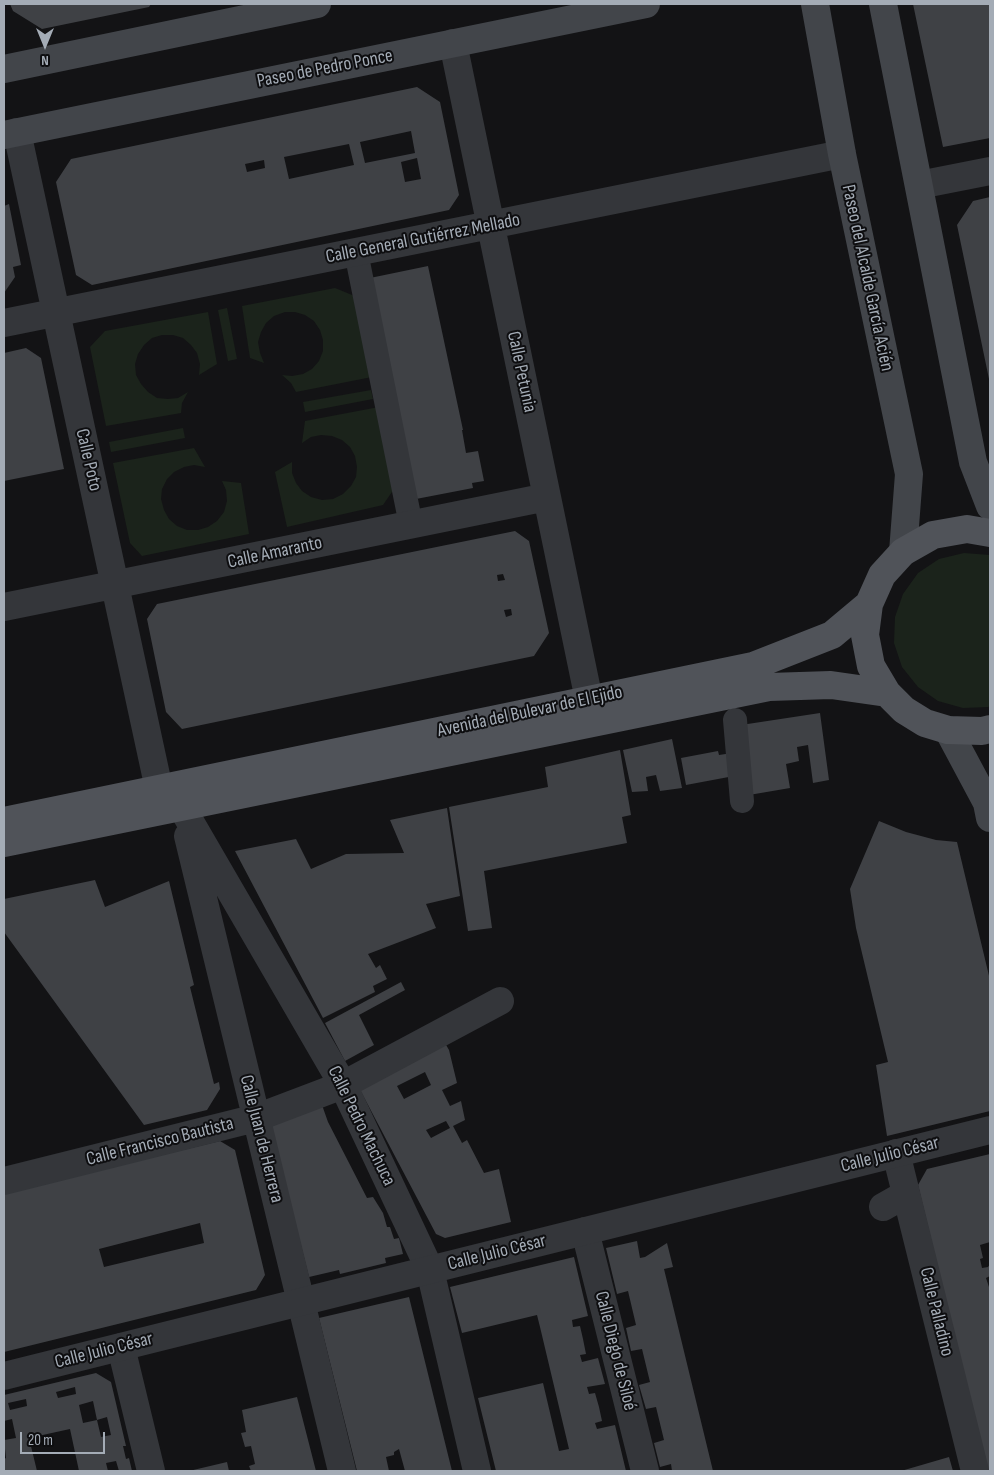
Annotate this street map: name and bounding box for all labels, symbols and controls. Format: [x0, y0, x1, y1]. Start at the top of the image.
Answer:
north arrow [20, 20, 70, 70]
street label: Paseo de Pedro Ponce [255, 45, 395, 93]
text: N [41, 52, 49, 69]
street label: Paseo del Alcalde García Acién [836, 183, 898, 373]
street label: Calle General Gutiérrez Mellado [324, 209, 522, 269]
street label: Calle Petunia [501, 329, 541, 415]
street label: Calle Poto [70, 427, 106, 493]
street label: Calle Amaranto [226, 532, 324, 574]
street label: Avenida del Bulevar de El Ejido [435, 681, 625, 743]
street label: Calle Pedro Machuca [322, 1062, 400, 1190]
street label: Calle Juan de Herrera [234, 1073, 288, 1205]
street label: Calle Francisco Bautista [84, 1113, 236, 1171]
street label: Calle Julio César [839, 1132, 941, 1178]
street label: Calle Julio César [446, 1230, 548, 1276]
street label: Calle Palladino [914, 1265, 958, 1359]
street label: Calle Diego de Siloé [589, 1289, 641, 1413]
street label: Calle Julio César [53, 1328, 155, 1374]
scale bar [22, 1422, 108, 1454]
text: 20 m [28, 1431, 53, 1450]

